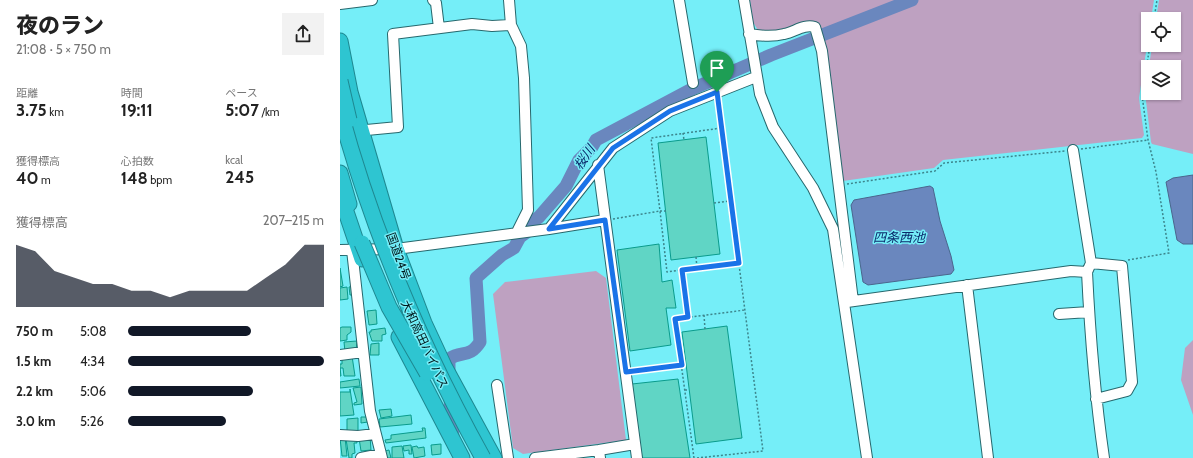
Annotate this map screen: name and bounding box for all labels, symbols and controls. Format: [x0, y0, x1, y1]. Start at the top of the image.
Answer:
text: 夜のラン [16, 12, 104, 39]
map controls [1141, 12, 1181, 100]
button: locate [1141, 12, 1181, 52]
button: share [282, 13, 324, 55]
text: 21:08 · 5 × 750 m [16, 41, 111, 57]
pin [700, 51, 734, 92]
icon: arrive [706, 57, 728, 79]
button: layers [1141, 60, 1181, 100]
text: 距離 [16, 86, 38, 100]
text: 時間 [121, 86, 143, 100]
text: ペース [225, 86, 258, 100]
text: 3.75 [16, 100, 47, 120]
text: 19:11 [121, 100, 153, 120]
text: 5:07 [225, 100, 259, 120]
text: km [47, 105, 64, 119]
text: /km [259, 105, 280, 119]
water label: 桜川 [570, 140, 599, 172]
text: kcal [225, 153, 243, 167]
text: 獲得標高 [16, 154, 60, 168]
text: 心拍数 [121, 154, 154, 168]
text: 245 [225, 167, 254, 187]
text: 40 [16, 168, 39, 188]
text: 148 [121, 168, 148, 188]
text: m [39, 173, 51, 187]
text: bpm [148, 173, 172, 187]
text: 207–215 m [263, 212, 324, 228]
text: 獲得標高 [16, 214, 68, 230]
water label: 四条西池 [873, 229, 927, 245]
street label: 国道24号 [384, 230, 414, 282]
street label: 大和高田バイパス [398, 297, 452, 391]
text: 750 m [16, 323, 53, 339]
text: 5:08 [80, 323, 107, 339]
text: 1.5 km [16, 353, 51, 369]
text: 4:34 [80, 353, 105, 369]
text: 2.2 km [16, 383, 53, 399]
text: 5:06 [80, 383, 106, 399]
text: 3.0 km [16, 413, 55, 429]
text: 5:26 [80, 413, 104, 429]

